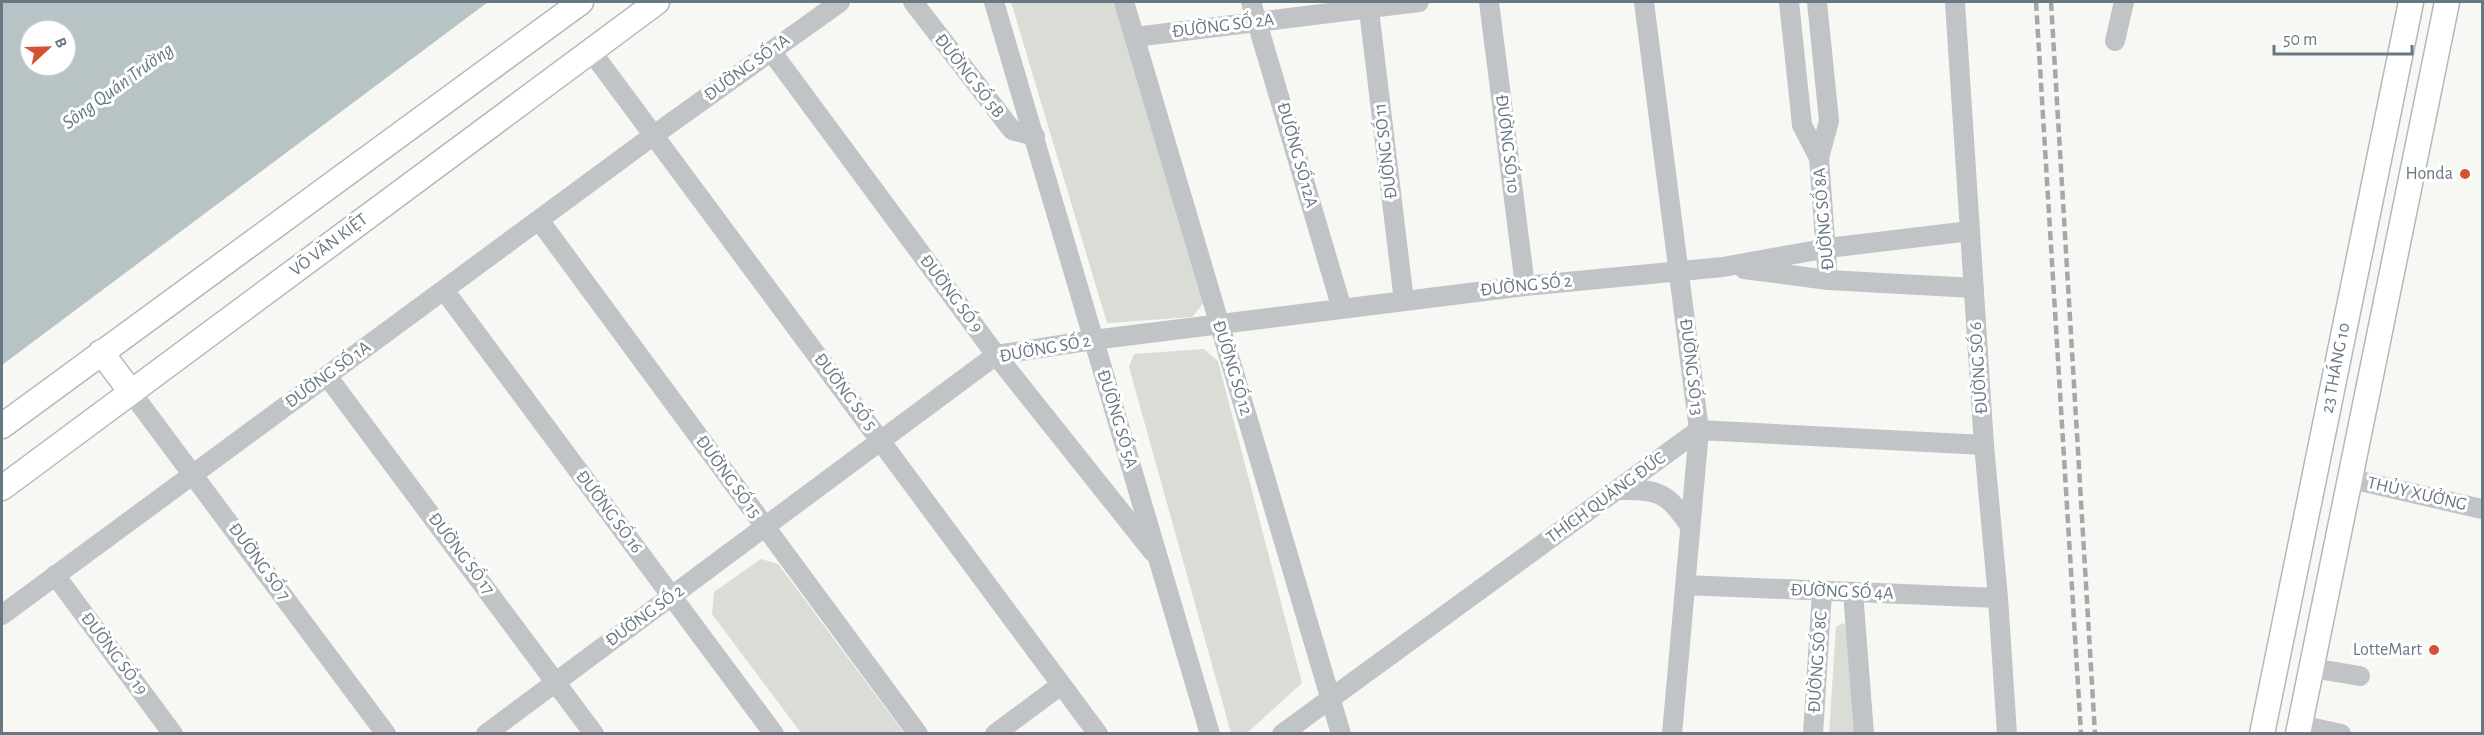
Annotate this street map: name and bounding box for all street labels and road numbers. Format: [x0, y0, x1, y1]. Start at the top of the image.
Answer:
street label: ĐƯỜNG SỐ 2A [1170, 6, 1276, 41]
street label: ĐƯỜNG SỐ 1A [698, 27, 793, 105]
street label: ĐƯỜNG SỐ 5B [931, 28, 1011, 121]
street label: ĐƯỜNG SỐ 10 [1492, 93, 1527, 195]
street label: ĐƯỜNG SỐ 12A [1273, 99, 1326, 210]
street label: ĐƯỜNG SỐ 11 [1366, 102, 1401, 201]
street label: ĐƯỜNG SỐ 8A [1806, 166, 1837, 271]
street label: VÕ VĂN KIỆT [285, 208, 371, 280]
street label: ĐƯỜNG SỐ 9 [916, 249, 990, 336]
street label: ĐƯỜNG SỐ 2 [1479, 267, 1573, 300]
street label: ĐƯỜNG SỐ 12 [1209, 317, 1260, 418]
street label: ĐƯỜNG SỐ 13 [1676, 317, 1711, 416]
street label: ĐƯỜNG SỐ 6 [1962, 321, 1991, 415]
street label: 23 THÁNG 10 [2315, 321, 2354, 415]
street label: ĐƯỜNG SỐ 2 [997, 327, 1092, 366]
street label: ĐƯỜNG SỐ 1A [279, 334, 374, 412]
street label: ĐƯỜNG SỐ 5 [810, 347, 884, 434]
street label: ĐƯỜNG SỐ 5A [1094, 366, 1145, 471]
street label: ĐƯỜNG SỐ 15 [692, 429, 768, 522]
street label: THÍCH QUẢNG ĐỨC [1542, 447, 1669, 547]
street label: ĐƯỜNG SỐ 16 [572, 464, 650, 557]
street label: THỦY XƯỞNG [2365, 471, 2469, 514]
street label: ĐƯỜNG SỐ 17 [424, 507, 502, 598]
street label: ĐƯỜNG SỐ 7 [225, 517, 297, 604]
street label: ĐƯỜNG SỐ 4A [1790, 576, 1895, 603]
street label: ĐƯỜNG SỐ 2 [600, 578, 688, 650]
street label: ĐƯỜNG SỐ 19 [77, 606, 155, 699]
street label: ĐƯỜNG SỐ 8C [1800, 610, 1831, 713]

